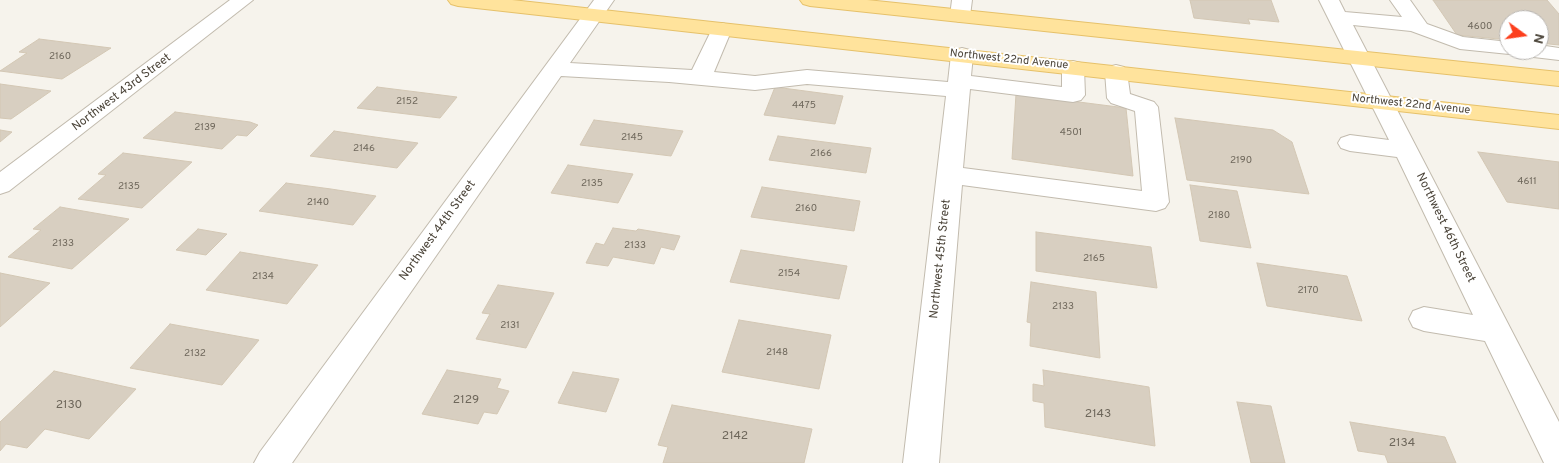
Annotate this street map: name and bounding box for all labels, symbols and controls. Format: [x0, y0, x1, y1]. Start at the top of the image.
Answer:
north arrow [1499, 10, 1549, 60]
house number: 4600 [1468, 21, 1492, 33]
text: N [1529, 32, 1548, 45]
street label: Northwest 22nd Avenue [949, 47, 1069, 73]
house number: 2160 [49, 51, 71, 63]
street label: Northwest 43rd Street [70, 51, 174, 135]
street label: Northwest 22nd Avenue [1351, 92, 1471, 118]
house number: 2152 [396, 96, 418, 108]
house number: 4475 [792, 100, 816, 112]
house number: 2139 [194, 122, 216, 134]
house number: 4501 [1060, 127, 1082, 139]
house number: 2145 [621, 132, 643, 144]
house number: 2146 [353, 143, 375, 155]
house number: 2166 [810, 148, 832, 160]
house number: 2190 [1230, 155, 1252, 167]
street label: Northwest 46th Street [1412, 171, 1478, 285]
house number: 4611 [1517, 176, 1537, 188]
street label: Northwest 44th Street [397, 178, 479, 284]
house number: 2135 [581, 178, 603, 190]
house number: 2135 [118, 181, 140, 193]
house number: 2140 [307, 197, 329, 209]
street label: Northwest 45th Street [928, 198, 954, 320]
house number: 2160 [795, 203, 817, 215]
house number: 2180 [1208, 210, 1230, 222]
house number: 2133 [52, 238, 74, 250]
house number: 2133 [624, 240, 646, 252]
house number: 2165 [1083, 253, 1105, 265]
house number: 2154 [778, 268, 800, 280]
house number: 2134 [252, 271, 274, 283]
house number: 2170 [1297, 285, 1319, 297]
house number: 2133 [1052, 301, 1074, 313]
house number: 2131 [500, 320, 520, 332]
house number: 2148 [766, 347, 788, 359]
house number: 2132 [184, 348, 206, 360]
house number: 2129 [453, 394, 479, 408]
house number: 2130 [56, 399, 82, 413]
house number: 2143 [1085, 408, 1111, 422]
house number: 2142 [722, 430, 748, 444]
house number: 2134 [1389, 437, 1415, 451]

